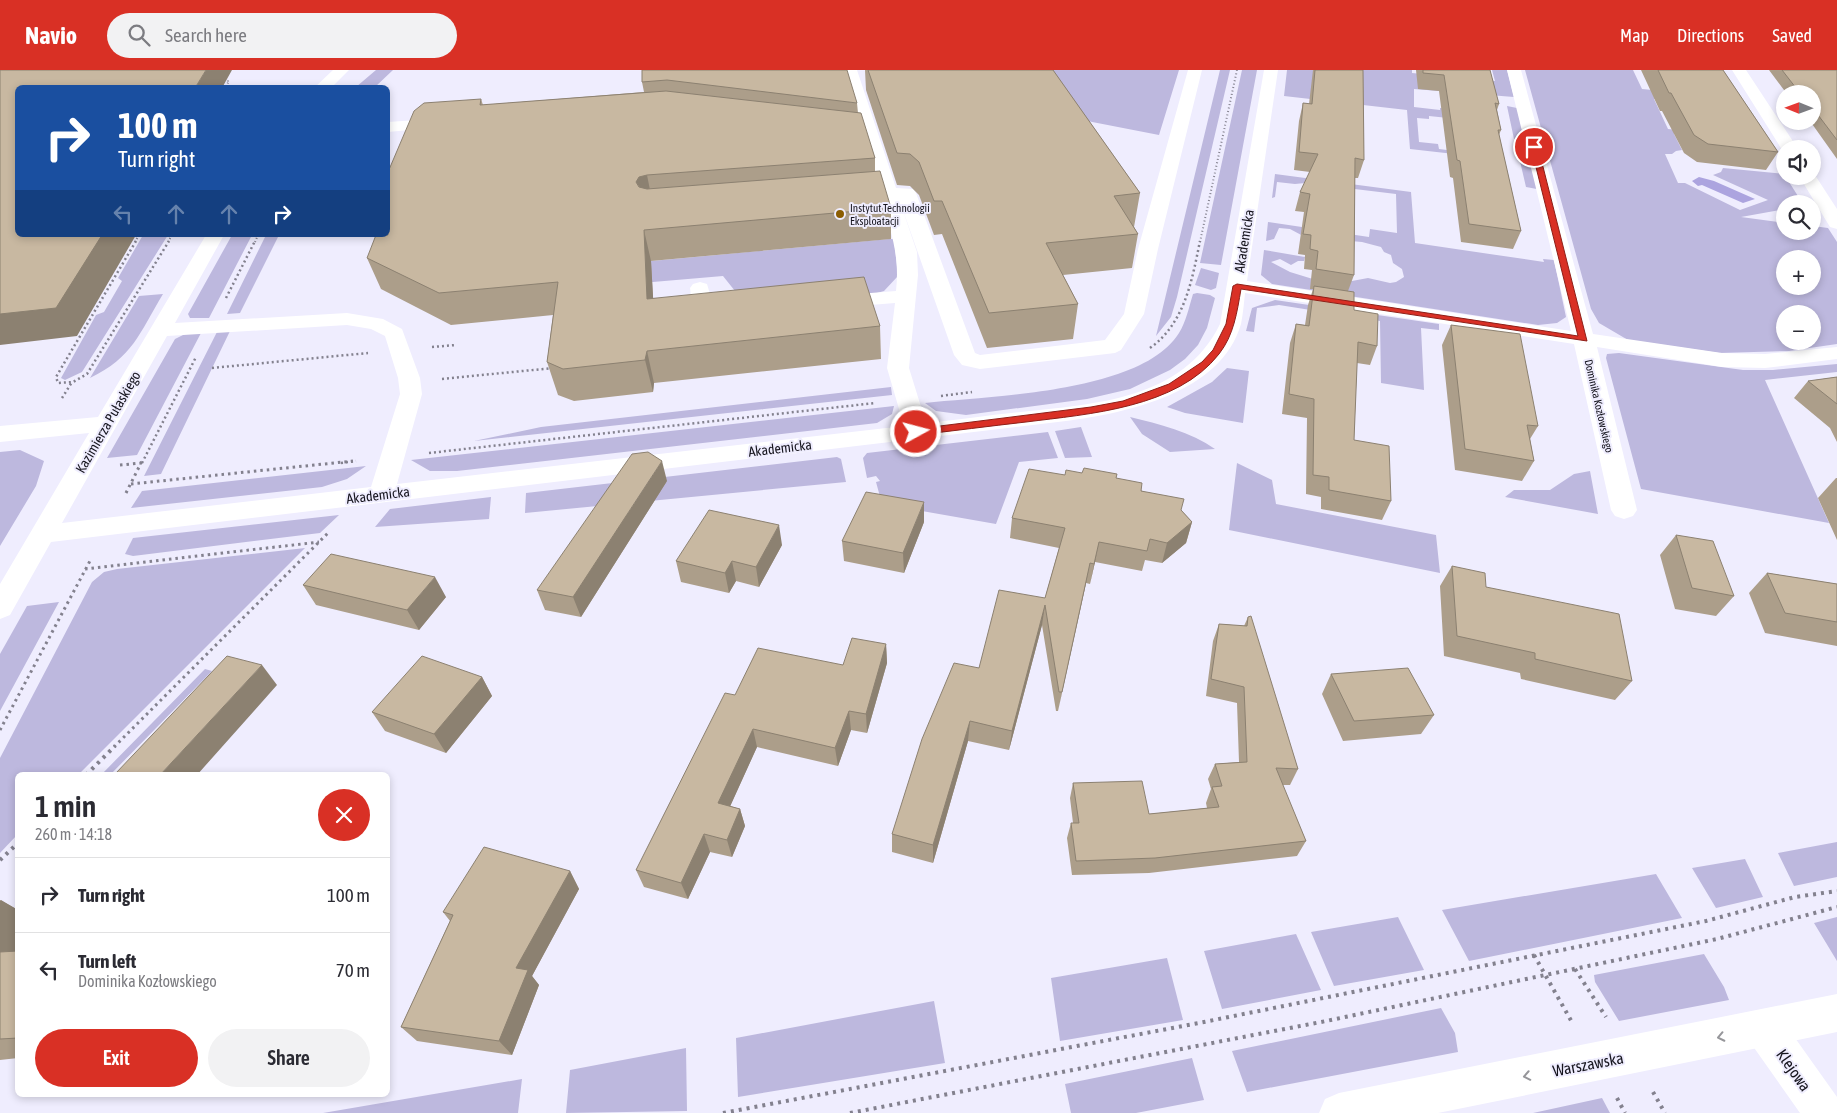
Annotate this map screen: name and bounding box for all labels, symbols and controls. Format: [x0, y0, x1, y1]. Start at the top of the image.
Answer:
search box [107, 13, 457, 58]
icon: search [125, 21, 153, 49]
text: Navio [25, 22, 77, 49]
text: Search here [165, 24, 247, 46]
text: Map [1620, 25, 1649, 46]
text: Directions [1677, 25, 1744, 46]
text: Saved [1772, 25, 1812, 46]
north arrow [1776, 85, 1821, 130]
map controls [1776, 85, 1821, 350]
icon: right [35, 105, 100, 170]
text: 100 m [118, 105, 197, 145]
pin [1513, 126, 1555, 168]
icon: arrive [1520, 133, 1548, 161]
button: sound [1776, 140, 1821, 185]
text: Turn right [118, 146, 195, 172]
button: search [1776, 195, 1821, 240]
icon: left [109, 200, 137, 228]
icon: ahead [162, 200, 190, 228]
icon: ahead [215, 200, 243, 228]
icon: right [268, 200, 296, 228]
place label: Instytut Technologii Eksploatacji [850, 202, 930, 227]
marker: Instytut Technologii Eksploatacji [834, 208, 846, 220]
street label: Akademicka [1231, 208, 1257, 274]
button: + [1776, 250, 1821, 295]
button: − [1776, 305, 1821, 350]
street label: Dominika Kozłowskiego [1582, 358, 1616, 454]
street label: Kazimierza Pułaskiego [72, 368, 144, 476]
position arrow [889, 405, 941, 457]
street label: Akademicka [747, 436, 813, 460]
street label: Akademicka [345, 483, 411, 507]
text: 1 min [35, 789, 96, 823]
button: close [318, 789, 370, 841]
text: 260 m · 14:18 [35, 825, 112, 843]
icon: right [35, 881, 63, 909]
text: Turn right [78, 884, 145, 906]
text: 100 m [327, 884, 370, 906]
text: Turn left [78, 950, 136, 972]
icon: left [35, 956, 63, 984]
text: 70 m [336, 959, 370, 981]
text: Dominika Kozłowskiego [78, 972, 217, 990]
button: Exit [35, 1029, 198, 1087]
button: Share [208, 1029, 370, 1087]
one-way arrow [1716, 1031, 1725, 1042]
street label: Klejowa [1772, 1046, 1815, 1095]
street label: Warszawska [1551, 1048, 1625, 1080]
one-way arrow [1523, 1070, 1532, 1081]

